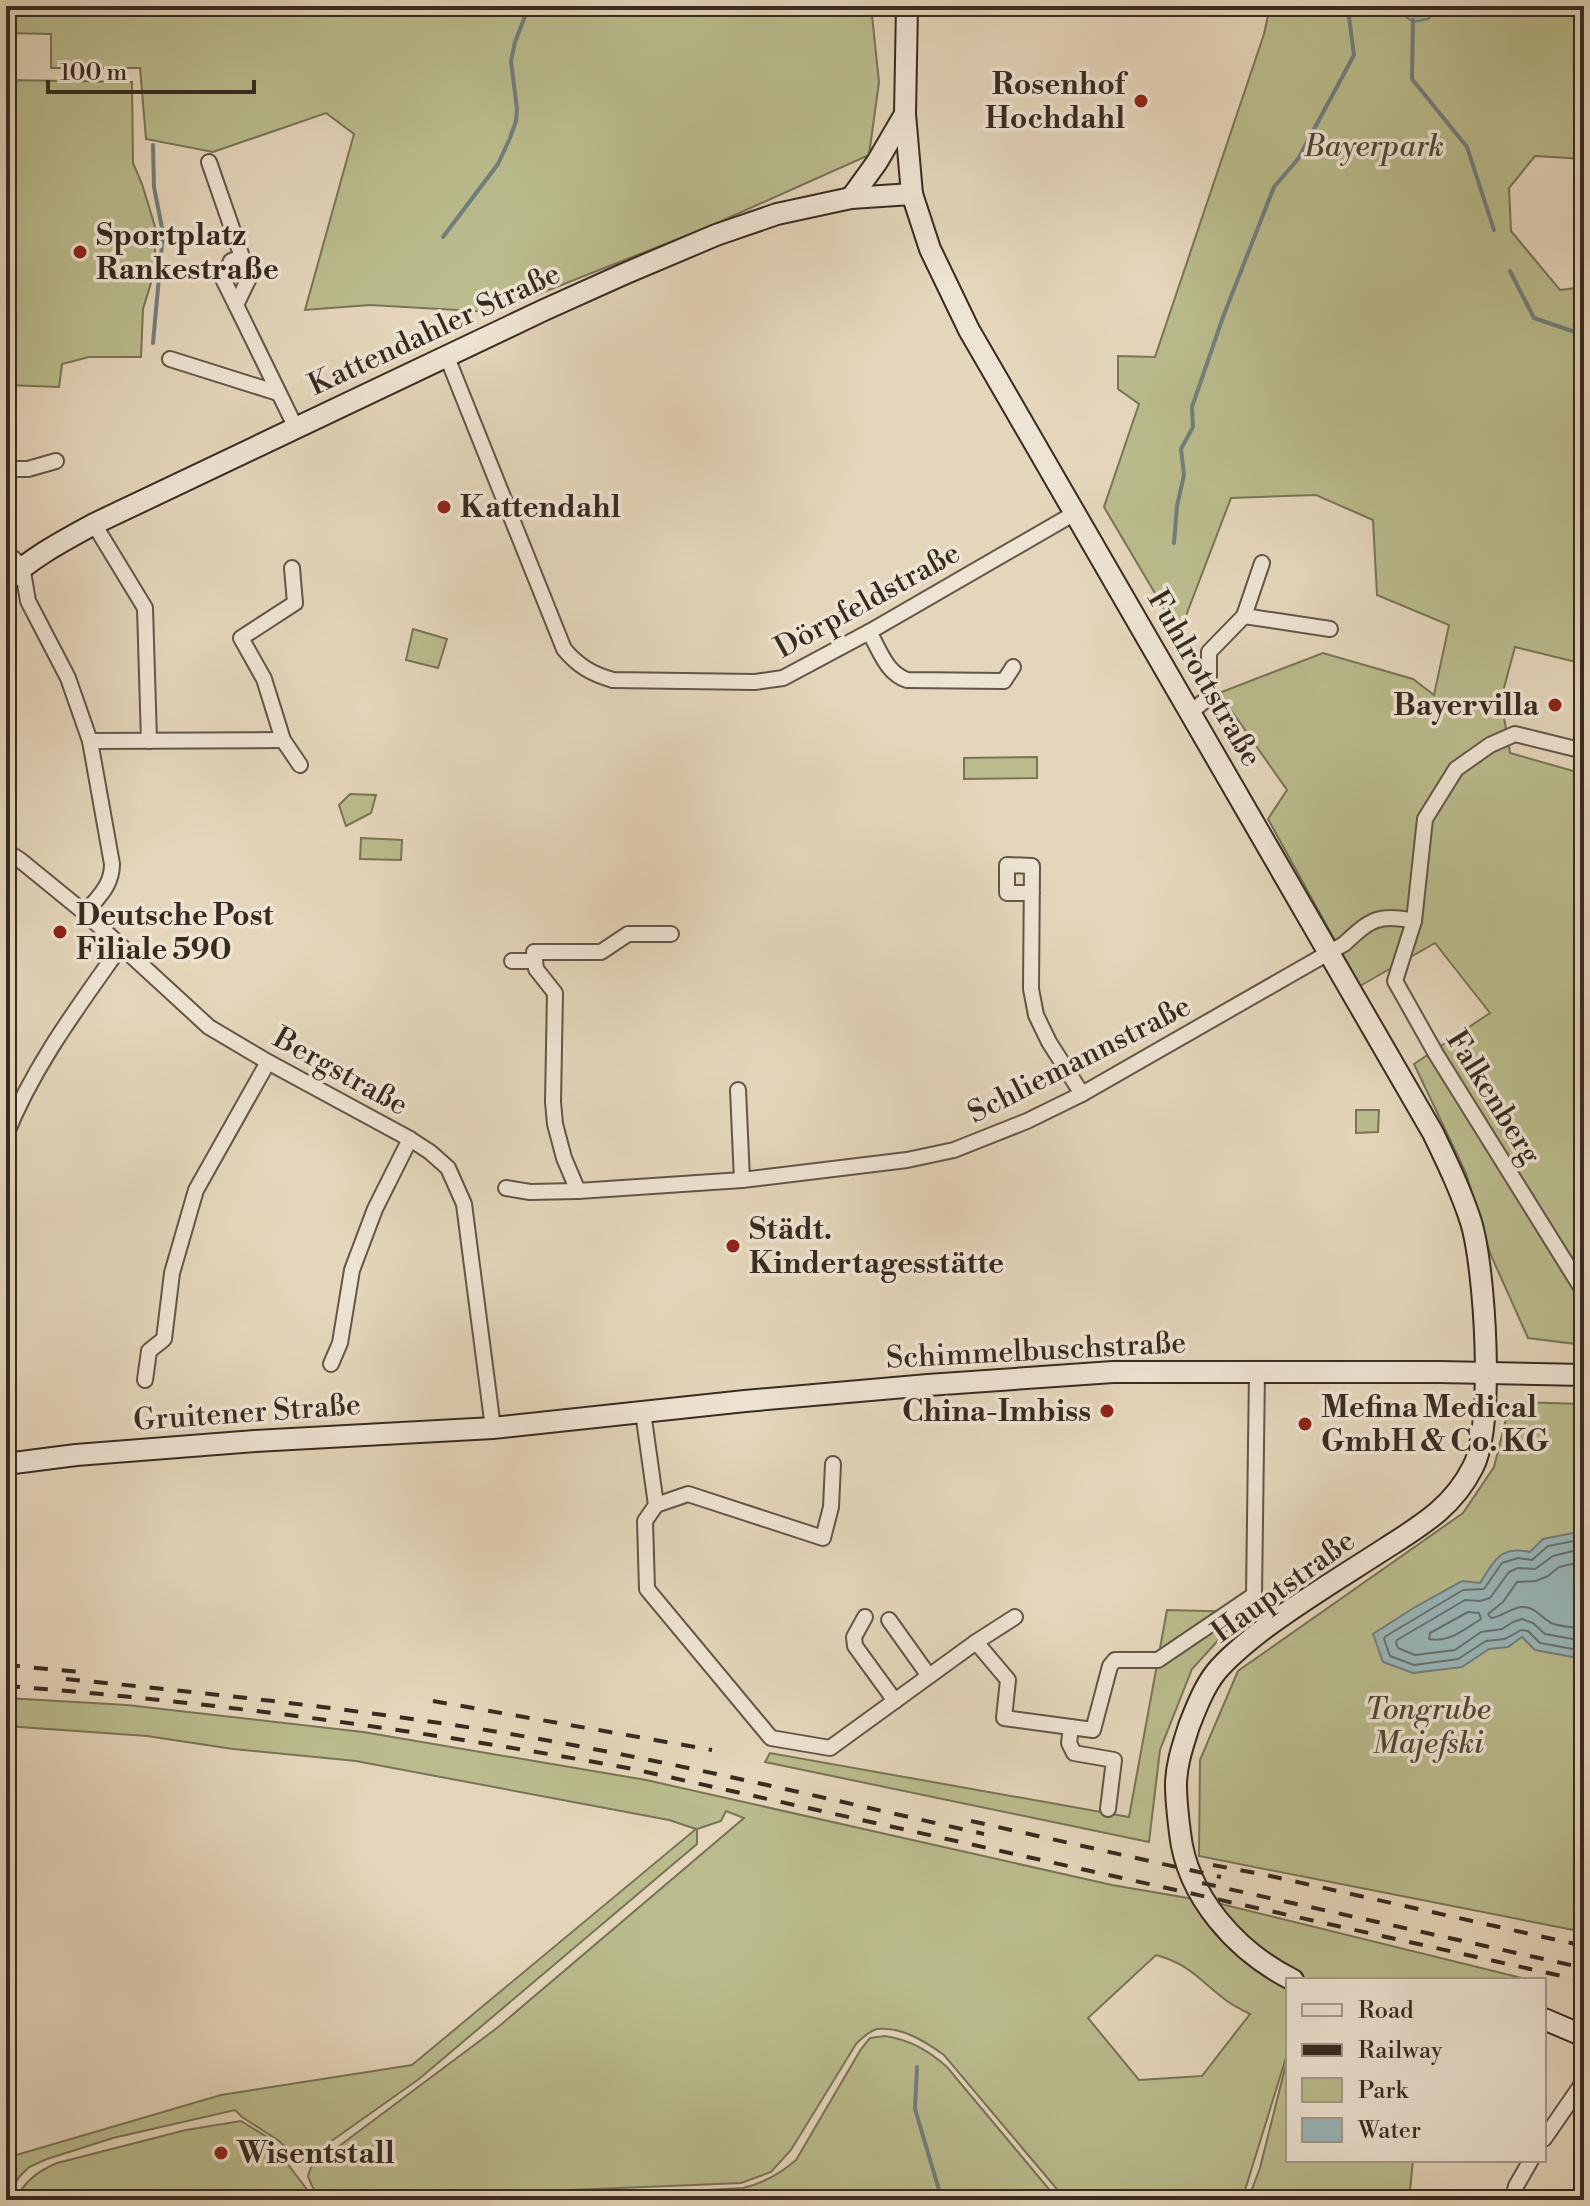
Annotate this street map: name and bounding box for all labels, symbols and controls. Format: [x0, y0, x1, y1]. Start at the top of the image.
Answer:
scale bar [48, 44, 254, 94]
text: 100 m [60, 58, 127, 88]
place label: Rosenhof Hochdahl [985, 66, 1129, 138]
marker: Rosenhof Hochdahl [1132, 92, 1150, 110]
park label: Bayerpark [1303, 128, 1444, 166]
place label: Sportplatz Rankestraße [96, 217, 279, 289]
marker: Sportplatz Rankestraße [71, 243, 89, 261]
street label: Kattendahler Straße [303, 255, 566, 405]
place label: Kattendahl [460, 489, 621, 527]
marker: Kattendahl [435, 498, 453, 516]
street label: Dörpfeldstraße [768, 534, 967, 667]
street label: Fuhlrottstraße [1138, 583, 1270, 774]
place label: Bayervilla [1393, 687, 1540, 725]
marker: Bayervilla [1546, 696, 1564, 714]
place label: Deutsche Post Filiale 590 [76, 897, 274, 969]
marker: Deutsche Post Filiale 590 [51, 923, 69, 941]
street label: Schliemannstraße [962, 987, 1197, 1132]
street label: Bergstraße [265, 1019, 415, 1124]
street label: Falkenberg [1437, 1024, 1549, 1172]
place label: Städt. Kindertagesstätte [749, 1211, 1004, 1283]
marker: Städt. Kindertagesstätte [724, 1237, 742, 1255]
street label: Schimmelbuschstraße [885, 1324, 1187, 1378]
street label: Gruitener Straße [132, 1386, 362, 1440]
place label: Mefina Medical GmbH & Co. KG [1321, 1389, 1549, 1461]
place label: China-Imbiss [902, 1393, 1091, 1431]
marker: China-Imbiss [1098, 1402, 1116, 1420]
marker: Mefina Medical GmbH & Co. KG [1296, 1415, 1314, 1433]
street label: Hauptstraße [1204, 1522, 1363, 1652]
park label: Tongrube Majefski [1365, 1691, 1491, 1763]
legend [1286, 1978, 1546, 2162]
text: Road [1358, 1996, 1414, 2026]
text: Railway [1358, 2036, 1443, 2066]
text: Park [1358, 2076, 1409, 2106]
text: Water [1357, 2116, 1421, 2146]
place label: Wisentstall [236, 2135, 395, 2173]
marker: Wisentstall [212, 2144, 230, 2162]

